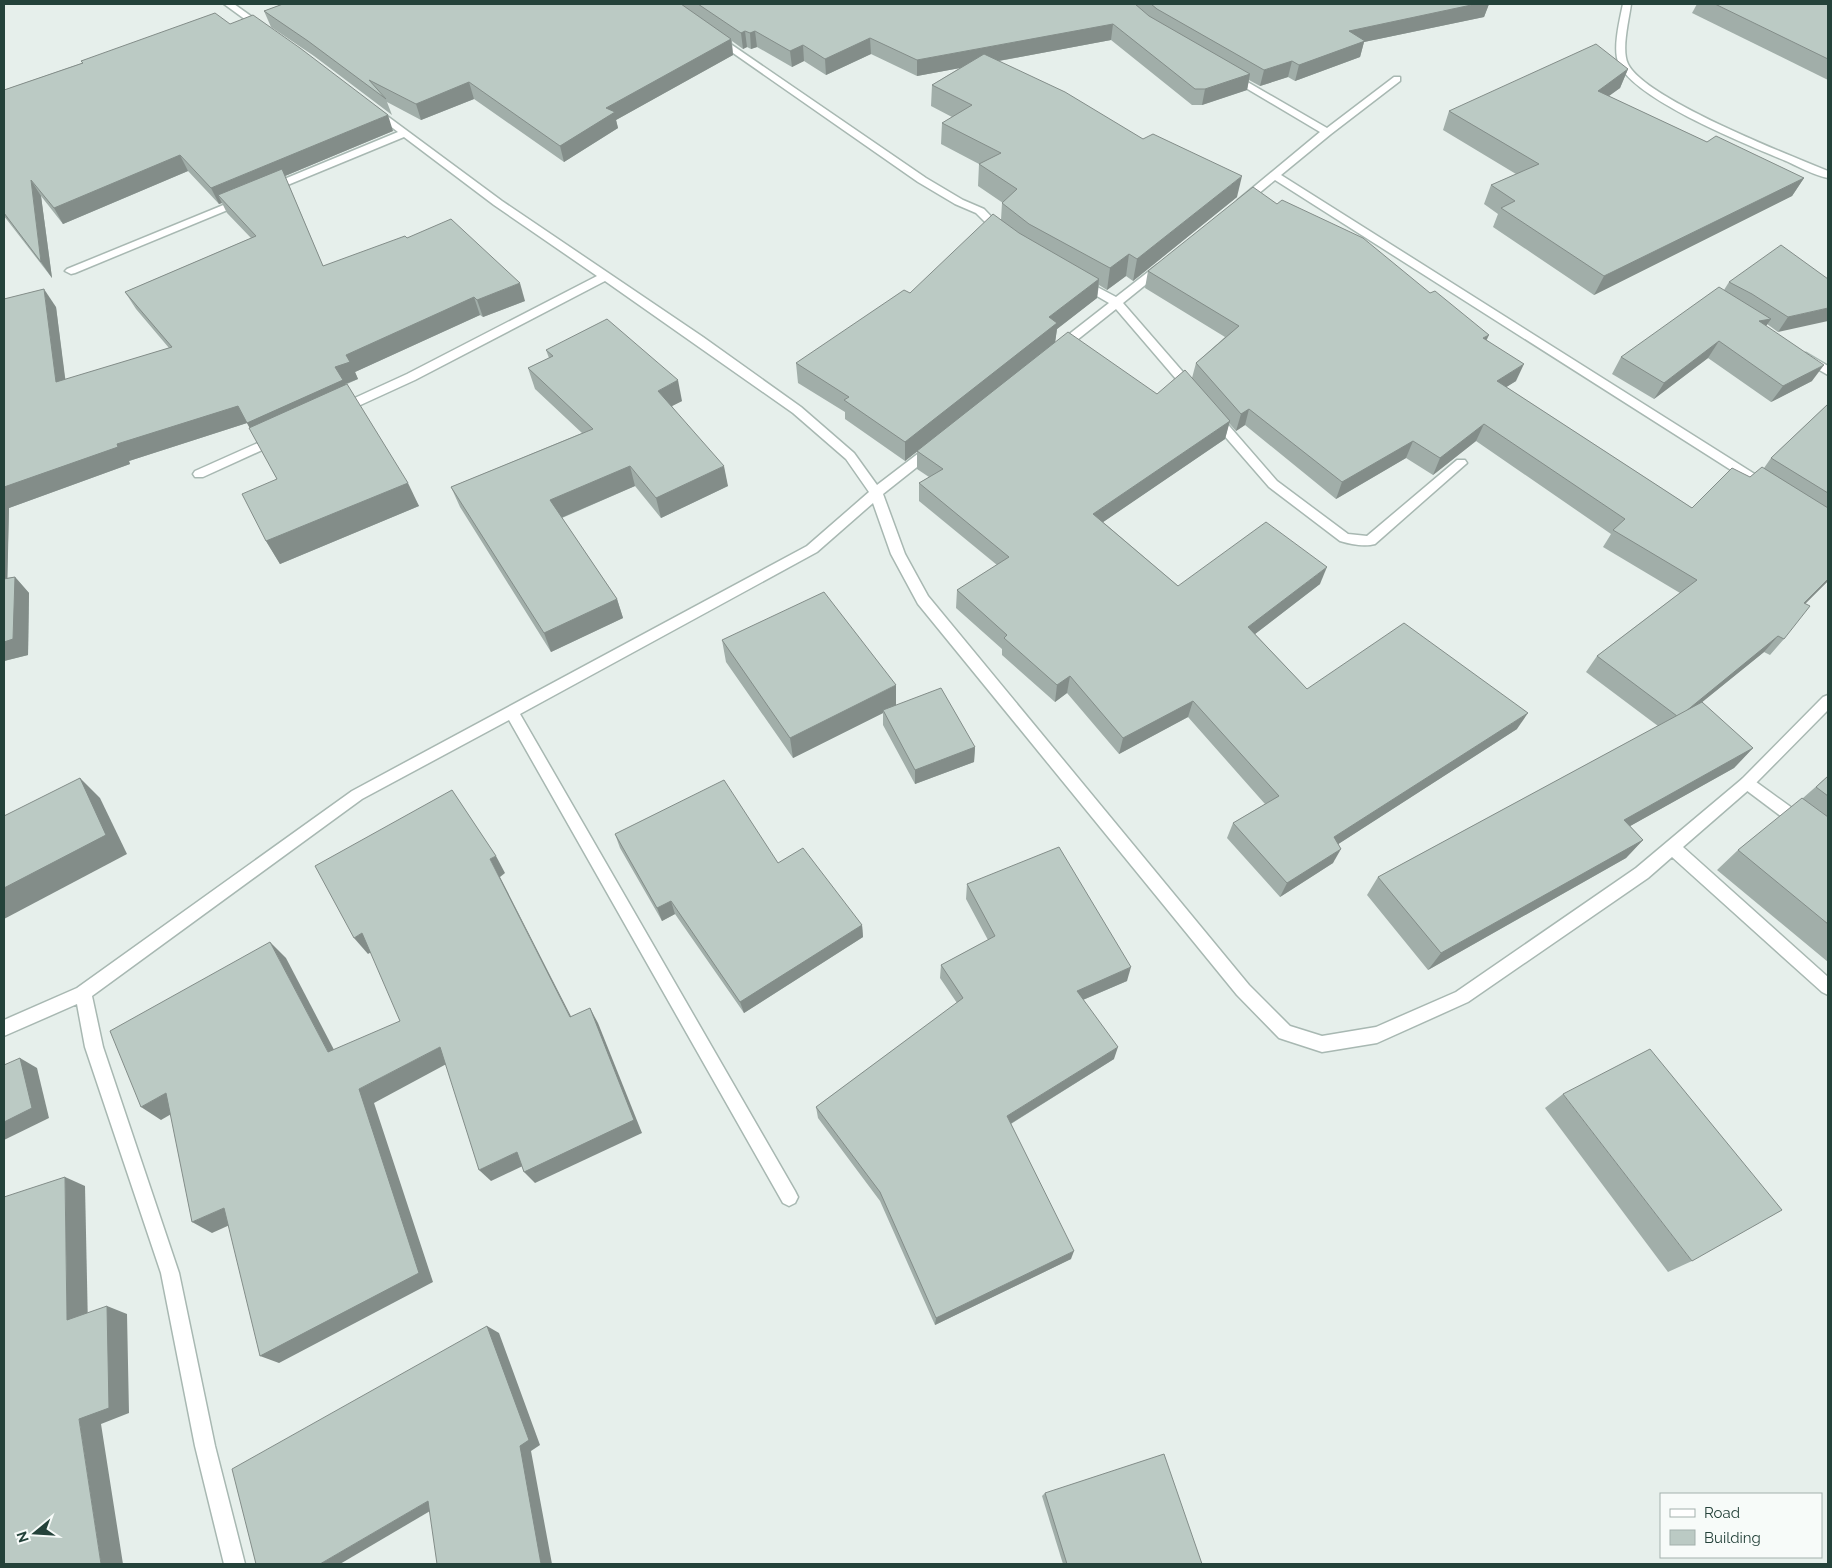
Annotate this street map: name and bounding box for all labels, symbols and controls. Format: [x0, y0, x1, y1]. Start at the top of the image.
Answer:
legend [1660, 1493, 1822, 1558]
text: Road [1704, 1504, 1740, 1522]
north arrow [10, 1508, 60, 1558]
text: N [13, 1529, 32, 1545]
text: Building [1704, 1529, 1761, 1547]

